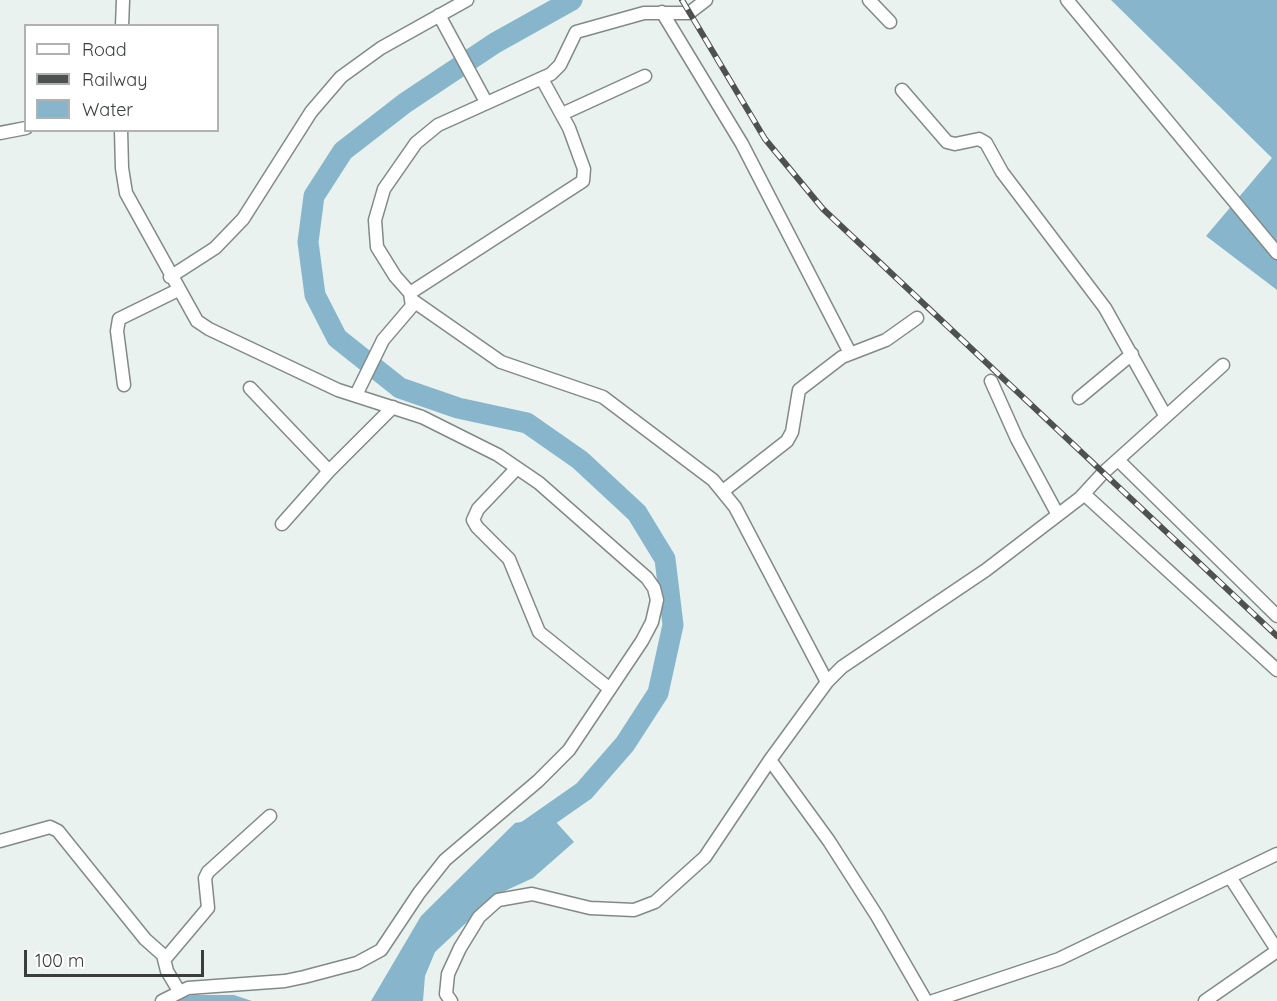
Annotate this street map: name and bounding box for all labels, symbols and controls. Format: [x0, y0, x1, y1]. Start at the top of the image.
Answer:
legend [24, 24, 219, 132]
text: Road [82, 38, 127, 61]
text: Railway [82, 68, 148, 91]
text: Water [82, 98, 133, 121]
scale bar [27, 938, 207, 976]
text: 100 m [35, 949, 84, 972]

